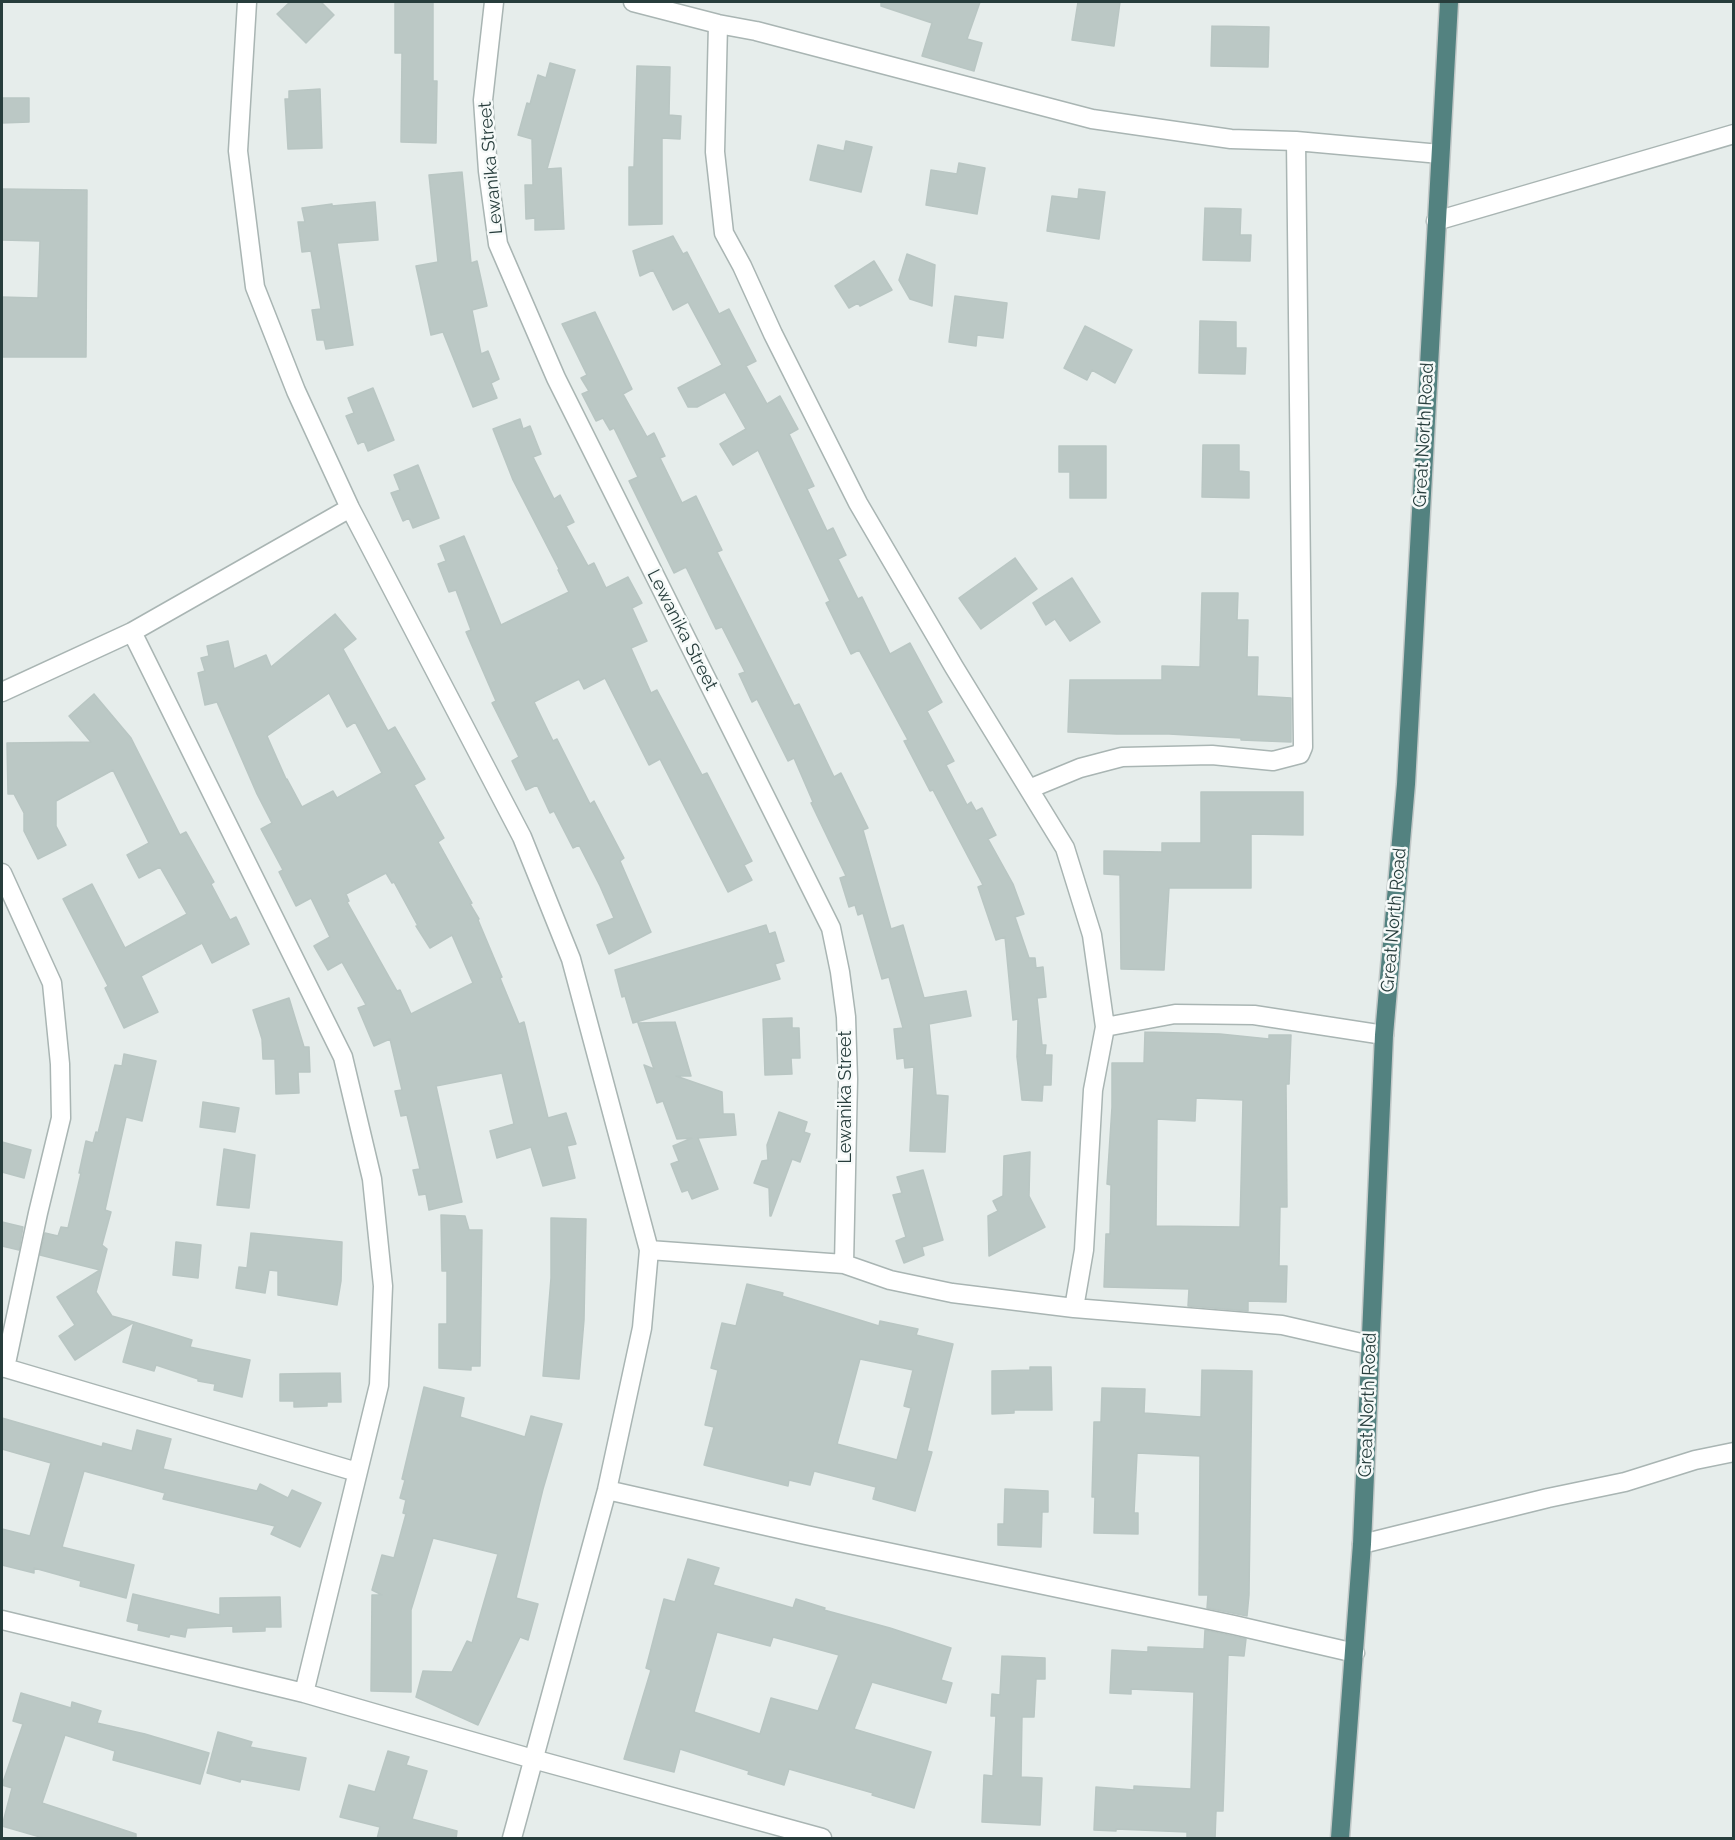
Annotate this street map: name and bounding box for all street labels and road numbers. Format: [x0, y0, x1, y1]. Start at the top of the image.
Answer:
street label: Lewanika Street [474, 101, 508, 235]
street label: Great North Road [1409, 362, 1439, 508]
street label: Lewanika Street [642, 566, 722, 694]
street label: Great North Road [1377, 847, 1411, 993]
street label: Lewanika Street [835, 1030, 857, 1164]
street label: Great North Road [1355, 1332, 1381, 1478]

